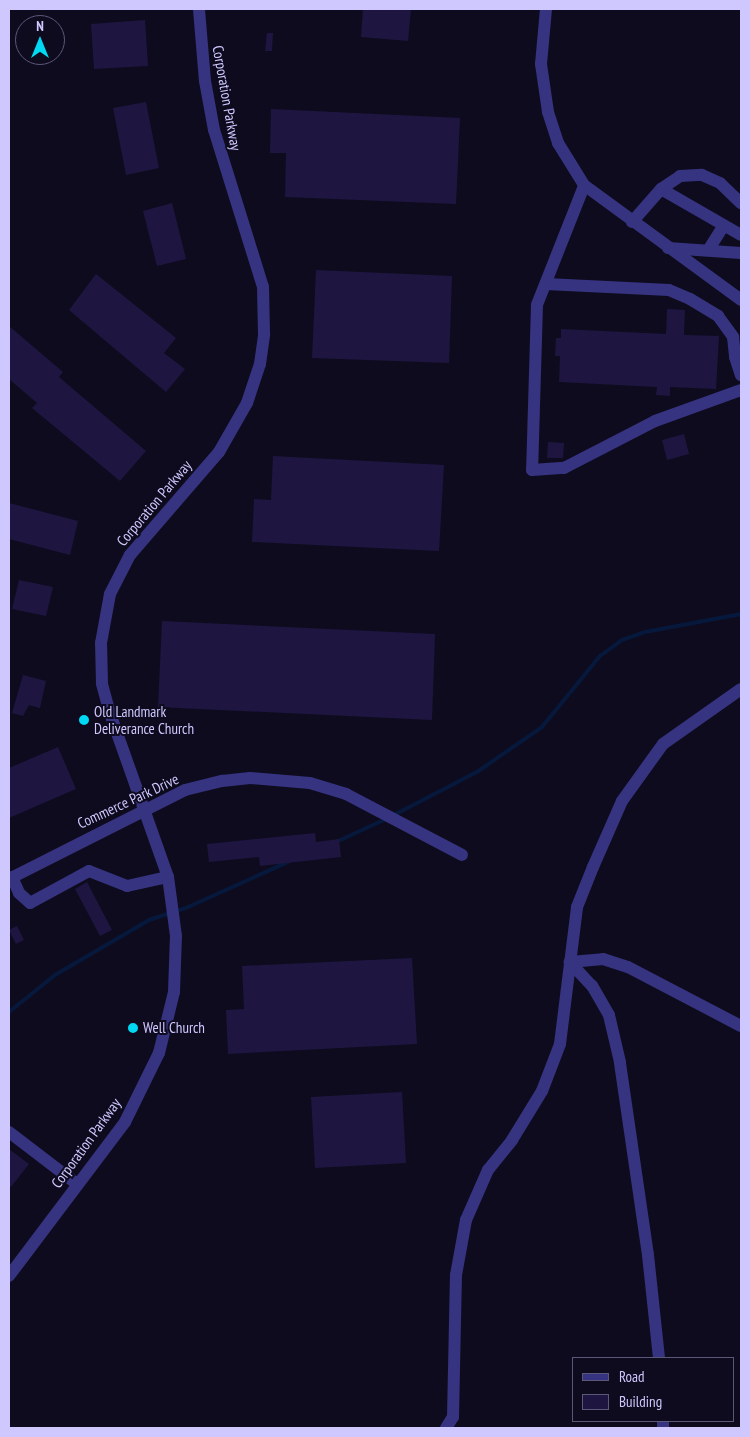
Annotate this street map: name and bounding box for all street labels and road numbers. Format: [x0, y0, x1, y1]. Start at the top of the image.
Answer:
street label: Corporation Parkway [209, 44, 245, 152]
street label: Corporation Parkway [113, 456, 195, 550]
street label: Commerce Park Drive [74, 770, 182, 832]
street label: Corporation Parkway [47, 1095, 125, 1191]

